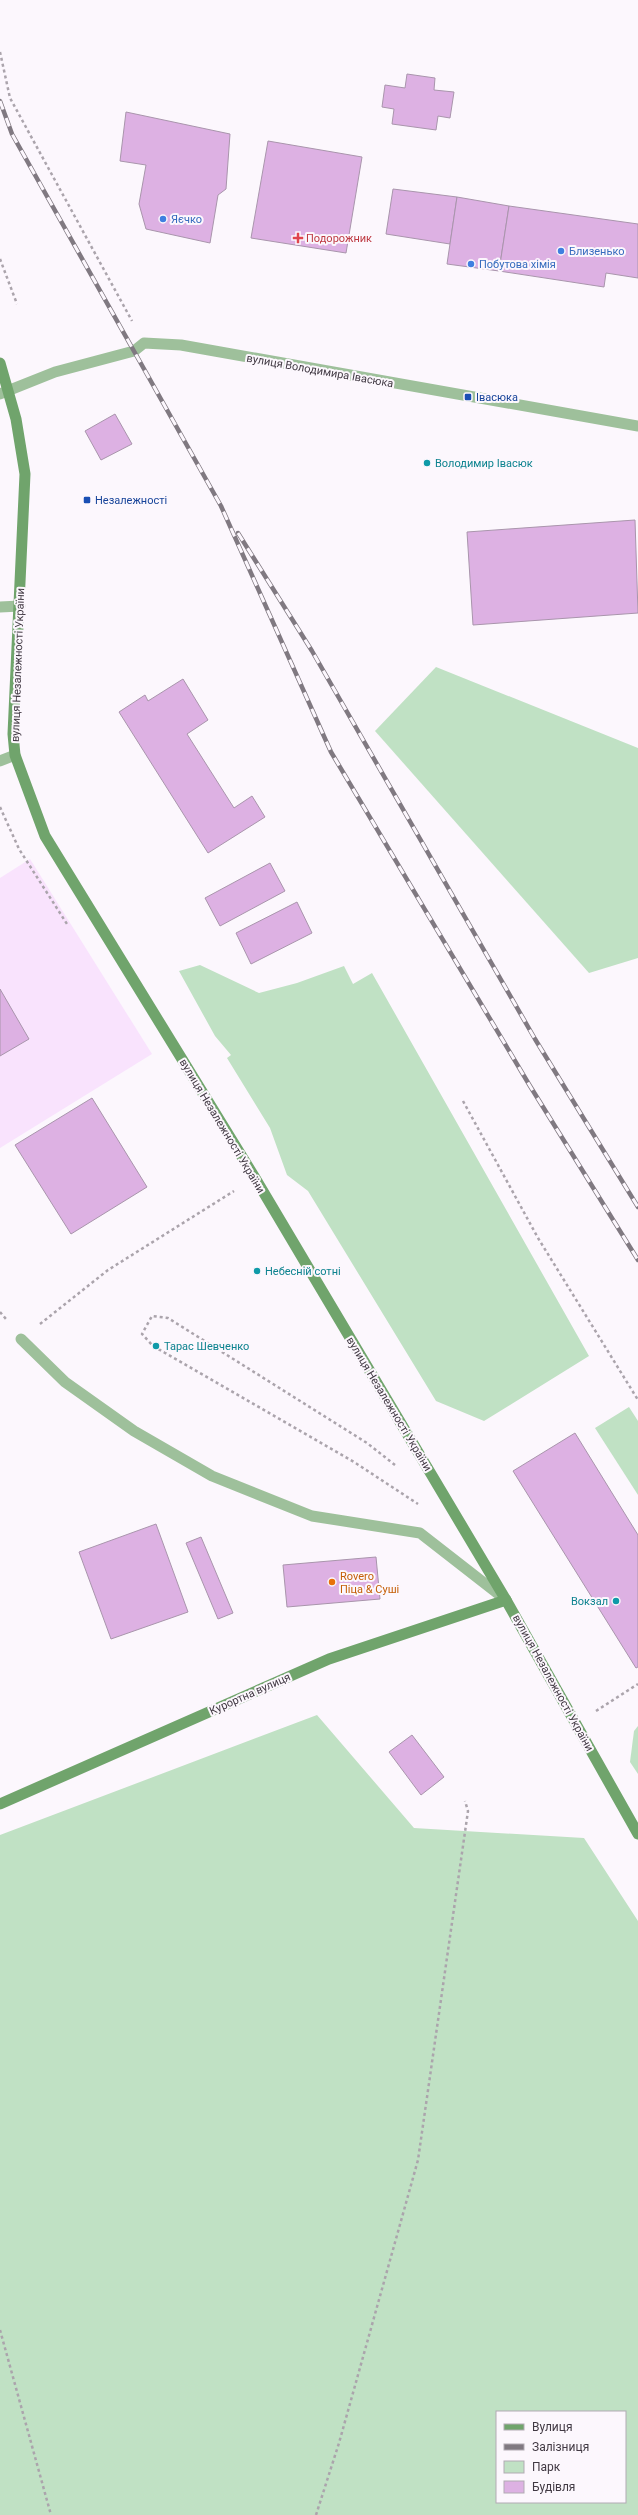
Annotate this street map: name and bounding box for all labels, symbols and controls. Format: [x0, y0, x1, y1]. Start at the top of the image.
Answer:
place label: Яєчко [171, 213, 202, 226]
marker: Яєчко [158, 214, 168, 224]
place label: Подорожник [306, 232, 372, 245]
marker: Подорожник [293, 233, 303, 243]
place label: Близенько [569, 245, 624, 258]
marker: Близенько [556, 246, 566, 256]
place label: Побутова хімія [479, 258, 556, 271]
marker: Побутова хімія [466, 259, 476, 269]
street label: вулиця Володимира Івасюка [246, 352, 394, 390]
place label: Івасюка [476, 391, 518, 404]
marker: Івасюка [463, 392, 473, 402]
place label: Володимир Івасюк [435, 457, 533, 470]
marker: Володимир Івасюк [422, 458, 432, 468]
place label: Незалежності [95, 494, 167, 507]
marker: Незалежності [82, 495, 92, 505]
street label: вулиця Незалежності України [9, 588, 27, 742]
street label: вулиця Незалежності України [177, 1057, 267, 1195]
place label: Небесній сотні [265, 1265, 341, 1278]
marker: Небесній сотні [252, 1266, 262, 1276]
street label: вулиця Незалежності України [344, 1335, 434, 1473]
place label: Тарас Шевченко [164, 1340, 249, 1353]
marker: Тарас Шевченко [151, 1341, 161, 1351]
place label: Rovero Піца & Суші [340, 1570, 399, 1596]
marker: Rovero Піца & Суші [327, 1577, 337, 1587]
place label: Вокзал [571, 1595, 608, 1608]
marker: Вокзал [611, 1596, 621, 1606]
street label: вулиця Незалежності України [510, 1612, 596, 1754]
street label: Курортна вулиця [208, 1670, 292, 1718]
legend [496, 2411, 626, 2503]
text: Вулиця [532, 2420, 573, 2434]
text: Залізниця [532, 2440, 589, 2454]
text: Парк [532, 2460, 561, 2474]
text: Будівля [532, 2480, 575, 2494]

